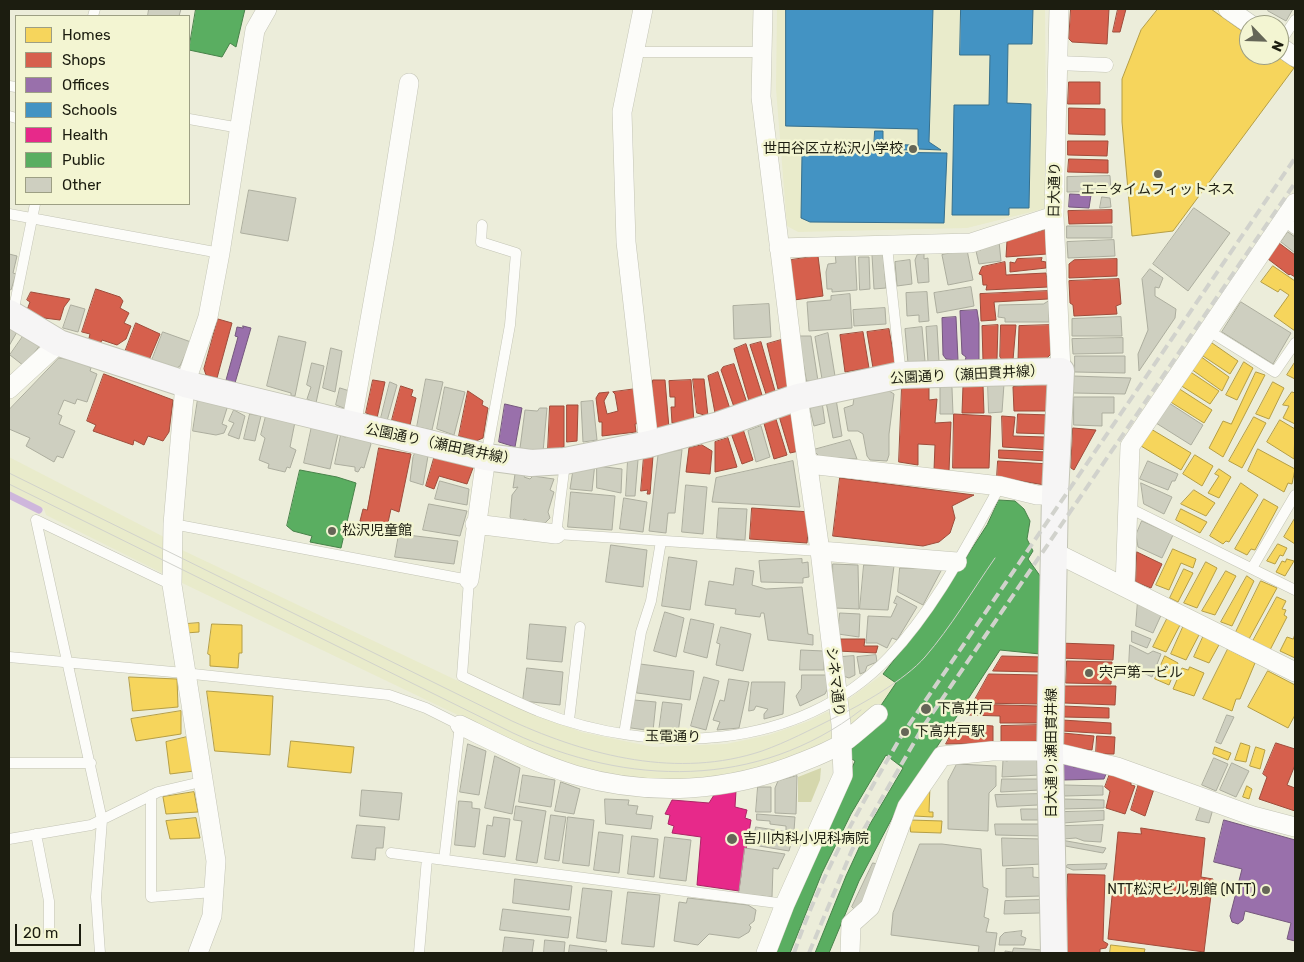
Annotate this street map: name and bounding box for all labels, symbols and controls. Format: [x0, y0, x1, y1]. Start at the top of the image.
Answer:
legend [15, 15, 190, 205]
north arrow [1239, 15, 1289, 65]
text: Homes [62, 26, 111, 44]
text: N [1267, 38, 1287, 54]
text: Shops [62, 51, 106, 69]
text: Offices [62, 76, 109, 94]
text: Schools [62, 101, 117, 119]
text: Health [62, 126, 108, 144]
place label: 世田谷区立松沢小学校 [763, 141, 903, 157]
marker: 世田谷区立松沢小学校 [907, 143, 919, 155]
text: Public [62, 151, 105, 169]
street label: 日大通り [1046, 162, 1064, 218]
marker: エニタイムフィットネス [1152, 168, 1164, 180]
text: Other [62, 176, 101, 194]
place label: エニタイムフィットネス [1081, 182, 1235, 198]
street label: 公園通り（瀬田貫井線） [890, 363, 1044, 387]
street label: 公園通り（瀬田貫井線） [364, 421, 518, 469]
place label: 松沢児童館 [342, 523, 412, 539]
marker: 松沢児童館 [326, 525, 338, 537]
street label: シネマ通り [822, 646, 848, 718]
place label: 宍戸第一ビル [1099, 665, 1183, 681]
marker: 宍戸第一ビル [1083, 667, 1095, 679]
street label: 日大通り;瀬田貫井線 [1044, 688, 1060, 818]
place label: 下高井戸 [937, 701, 993, 717]
marker: 下高井戸 [919, 702, 933, 716]
place label: 下高井戸駅 [915, 724, 985, 740]
marker: 下高井戸駅 [899, 726, 911, 738]
street label: 玉電通り [645, 728, 701, 746]
place label: 吉川内科小児科病院 [743, 831, 869, 847]
marker: 吉川内科小児科病院 [725, 832, 739, 846]
place label: NTT松沢ビル別館 (NTT) [1107, 882, 1256, 898]
marker: NTT松沢ビル別館 (NTT) [1260, 884, 1272, 896]
scale bar [18, 914, 84, 946]
text: 20 m [23, 924, 58, 942]

